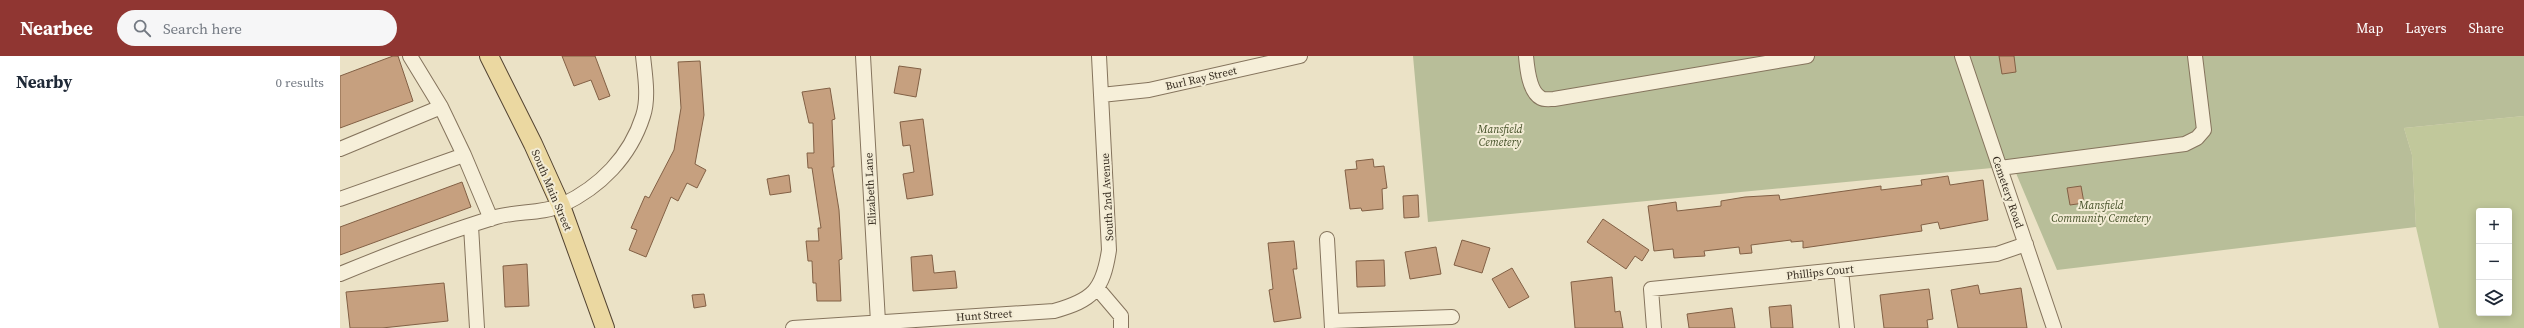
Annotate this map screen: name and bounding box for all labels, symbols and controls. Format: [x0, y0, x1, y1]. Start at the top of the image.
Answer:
search box [117, 10, 397, 46]
text: Nearbee [20, 15, 93, 41]
icon: search [131, 17, 153, 39]
text: Search here [163, 18, 242, 39]
text: Map [2356, 18, 2383, 38]
text: Layers [2405, 18, 2447, 38]
text: Share [2469, 18, 2504, 38]
street label: Burl Ray Street [1164, 63, 1239, 94]
text: Nearby [16, 70, 72, 94]
text: 0 results [276, 74, 324, 91]
park label: Mansfield Cemetery [1476, 122, 1523, 150]
street label: South Main Street [528, 147, 576, 234]
street label: Elizabeth Lane [861, 152, 880, 226]
street label: South 2nd Avenue [1098, 152, 1117, 241]
street label: Cemetery Road [1988, 154, 2027, 231]
park label: Mansfield Community Cemetery [2051, 198, 2151, 226]
map controls [2476, 208, 2512, 316]
button: + [2476, 208, 2512, 244]
button: − [2476, 244, 2512, 280]
street label: Phillips Court [1786, 261, 1855, 283]
button: layers [2476, 280, 2512, 316]
street label: Hunt Street [956, 306, 1013, 325]

